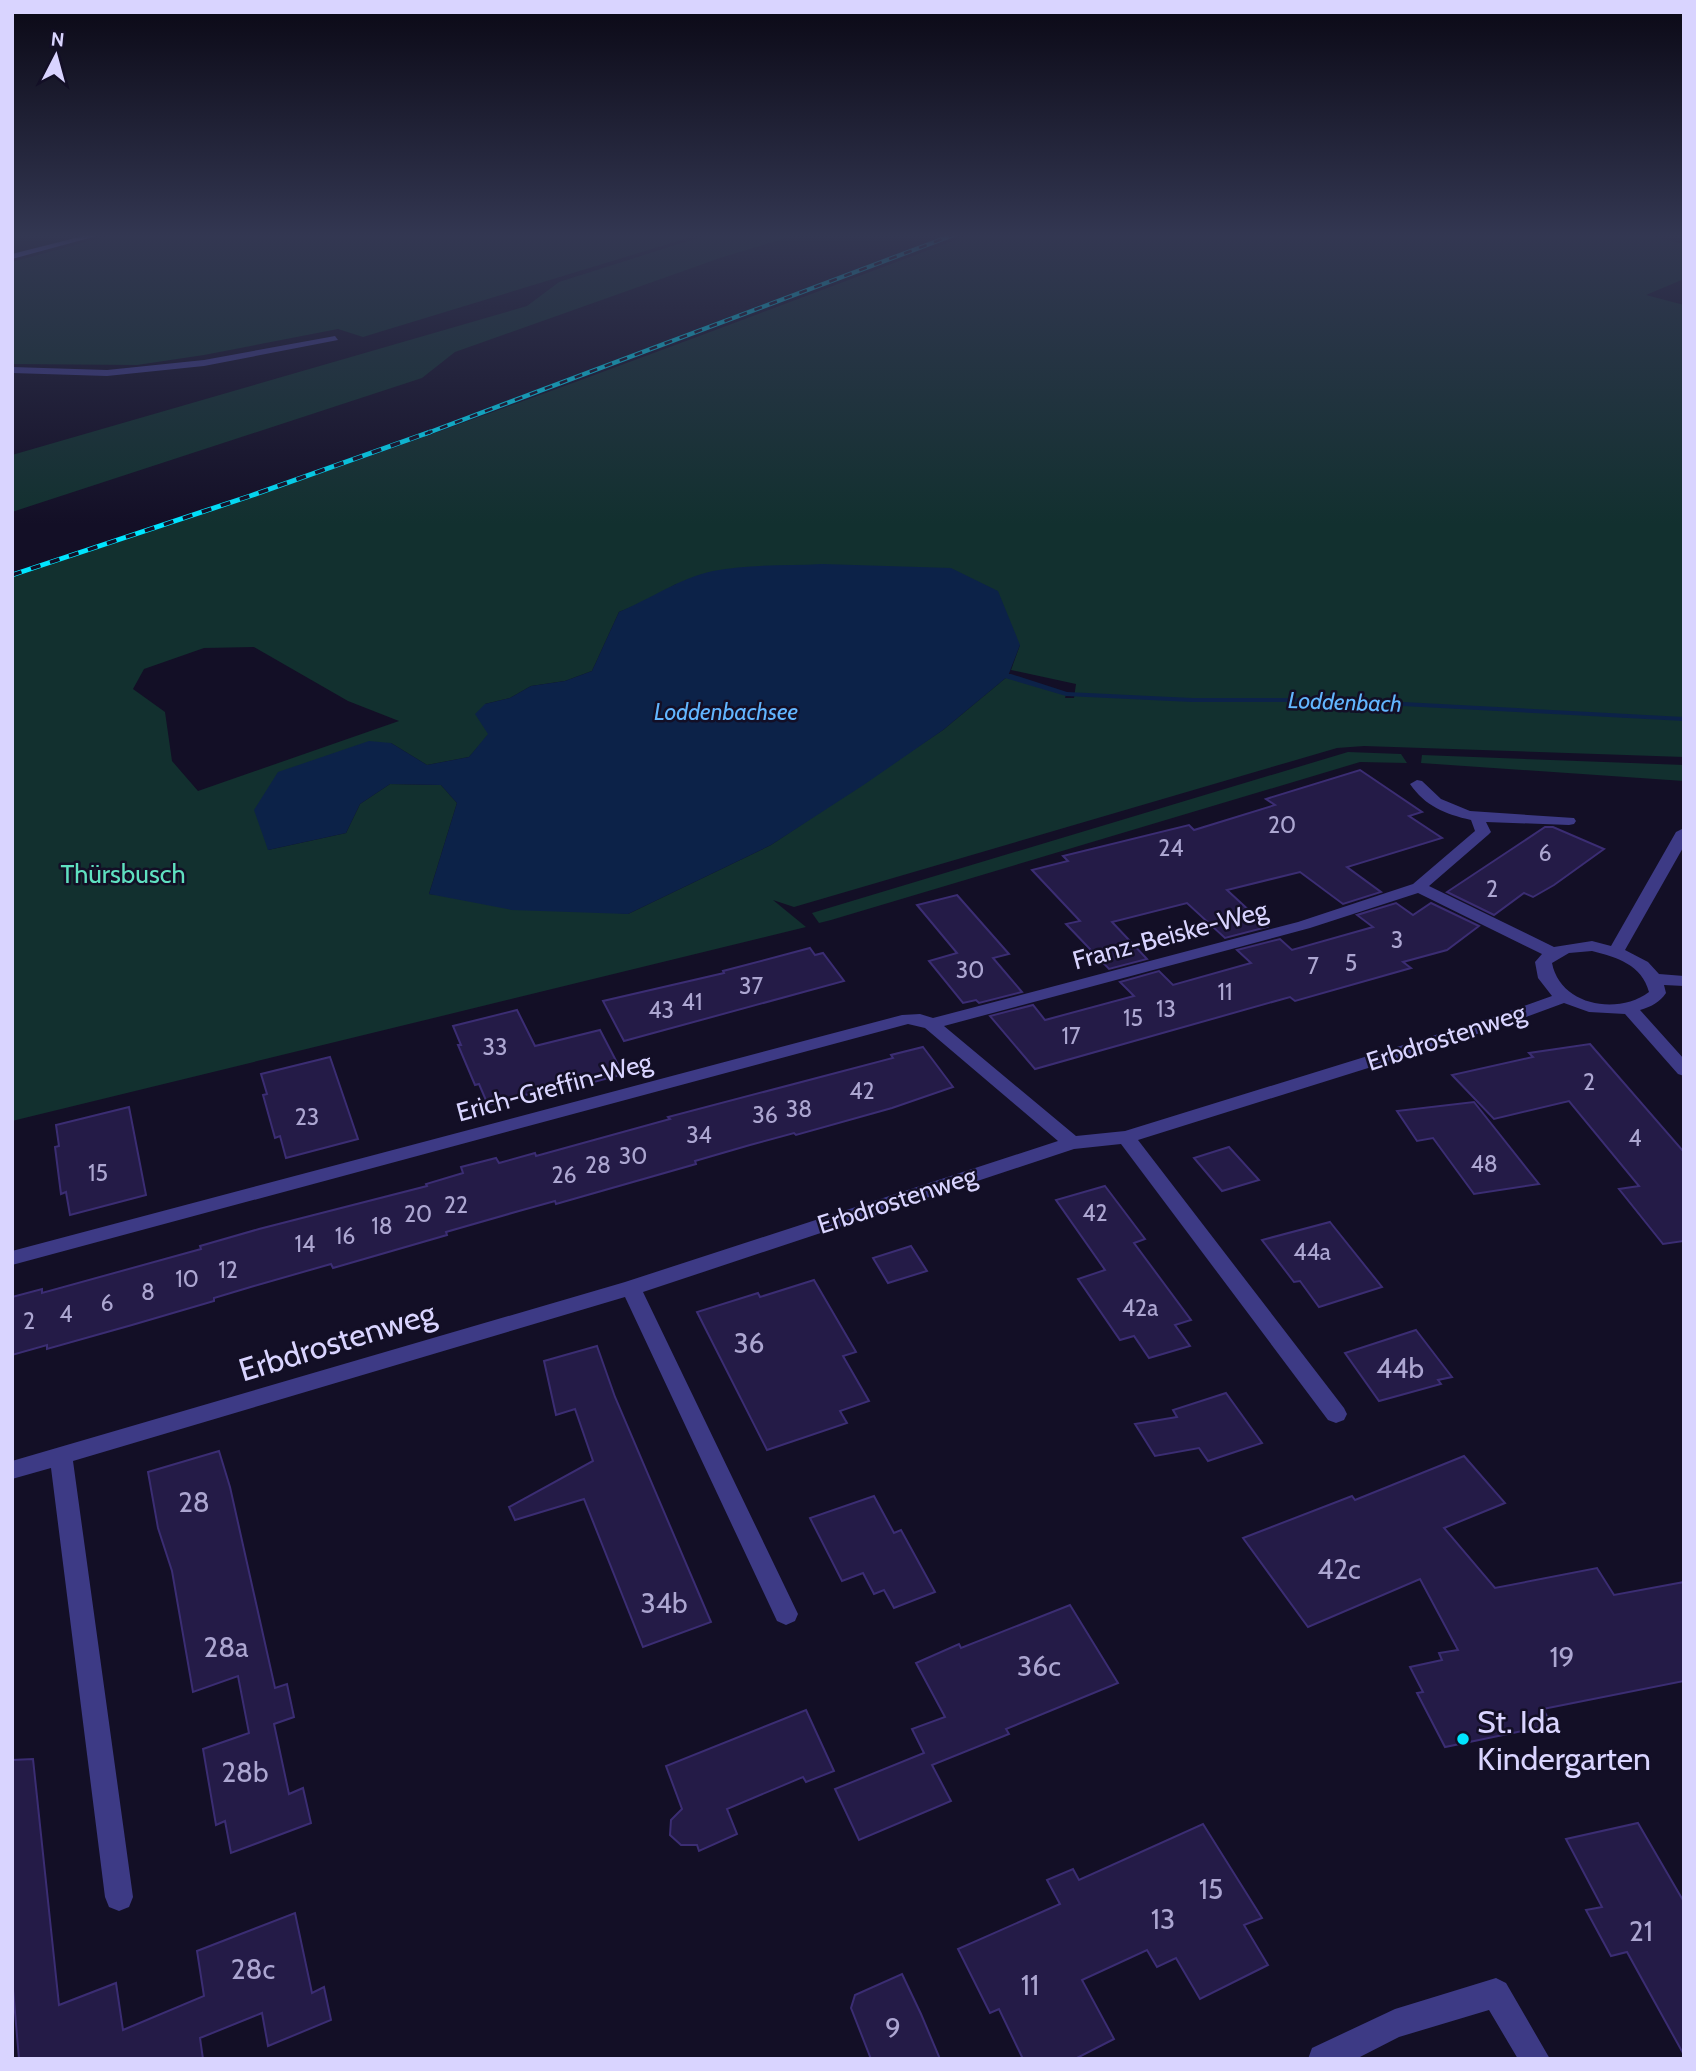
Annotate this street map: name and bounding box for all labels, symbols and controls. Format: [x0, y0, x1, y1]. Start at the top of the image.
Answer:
north arrow [21, 21, 91, 91]
text: N [50, 27, 66, 52]
water label: Loddenbach [1288, 686, 1402, 718]
water label: Loddenbachsee [654, 698, 798, 726]
house number: 20 [1268, 811, 1296, 839]
house number: 24 [1158, 834, 1184, 862]
house number: 6 [1538, 839, 1552, 867]
park label: Thürsbusch [60, 858, 186, 890]
house number: 2 [1486, 875, 1498, 903]
street label: Franz-Beiske-Weg [1069, 893, 1272, 976]
house number: 3 [1391, 926, 1403, 954]
house number: 5 [1345, 949, 1357, 977]
house number: 7 [1307, 952, 1319, 980]
house number: 30 [956, 956, 984, 984]
house number: 37 [739, 972, 763, 1000]
house number: 11 [1218, 978, 1233, 1006]
house number: 41 [682, 988, 702, 1016]
house number: 13 [1156, 995, 1176, 1023]
house number: 43 [648, 996, 674, 1024]
street label: Erbdrostenweg [1362, 996, 1531, 1078]
house number: 15 [1123, 1004, 1143, 1032]
house number: 17 [1061, 1022, 1081, 1050]
house number: 33 [483, 1033, 507, 1061]
street label: Erich-Greffin-Weg [453, 1045, 656, 1128]
house number: 2 [1583, 1068, 1595, 1096]
house number: 42 [849, 1077, 875, 1105]
house number: 38 [786, 1095, 812, 1123]
house number: 36 [752, 1101, 778, 1129]
house number: 23 [295, 1103, 319, 1131]
house number: 34 [686, 1121, 712, 1149]
house number: 4 [1628, 1124, 1642, 1152]
house number: 30 [619, 1142, 647, 1170]
house number: 48 [1470, 1150, 1498, 1178]
house number: 28 [585, 1151, 611, 1179]
house number: 15 [88, 1159, 108, 1187]
street label: Erbdrostenweg [813, 1159, 982, 1241]
house number: 26 [551, 1161, 577, 1189]
house number: 22 [444, 1191, 468, 1219]
house number: 42 [1082, 1199, 1108, 1227]
house number: 20 [404, 1200, 432, 1228]
house number: 18 [371, 1212, 393, 1240]
house number: 16 [335, 1222, 355, 1250]
house number: 14 [295, 1230, 315, 1258]
house number: 44a [1293, 1238, 1331, 1266]
house number: 12 [218, 1256, 238, 1284]
house number: 10 [175, 1265, 199, 1293]
house number: 8 [141, 1278, 155, 1306]
house number: 6 [100, 1289, 114, 1317]
street label: Erbdrostenweg [234, 1292, 441, 1389]
house number: 42a [1122, 1294, 1158, 1322]
house number: 4 [59, 1300, 73, 1328]
house number: 2 [23, 1307, 35, 1335]
house number: 36 [733, 1326, 765, 1360]
house number: 44b [1376, 1351, 1424, 1385]
house number: 28 [178, 1485, 210, 1519]
house number: 42c [1317, 1552, 1361, 1586]
house number: 34b [641, 1586, 687, 1620]
house number: 28a [203, 1630, 249, 1664]
house number: 19 [1549, 1640, 1575, 1674]
house number: 36c [1017, 1649, 1061, 1683]
place label: St. Ida Kindergarten [1477, 1702, 1651, 1778]
marker: St. Ida Kindergarten [1455, 1731, 1471, 1747]
house number: 28b [221, 1755, 269, 1789]
house number: 15 [1199, 1872, 1223, 1906]
house number: 13 [1151, 1902, 1175, 1936]
house number: 21 [1629, 1914, 1653, 1948]
house number: 28c [231, 1952, 275, 1986]
house number: 11 [1021, 1968, 1039, 2002]
house number: 9 [885, 2011, 901, 2045]

